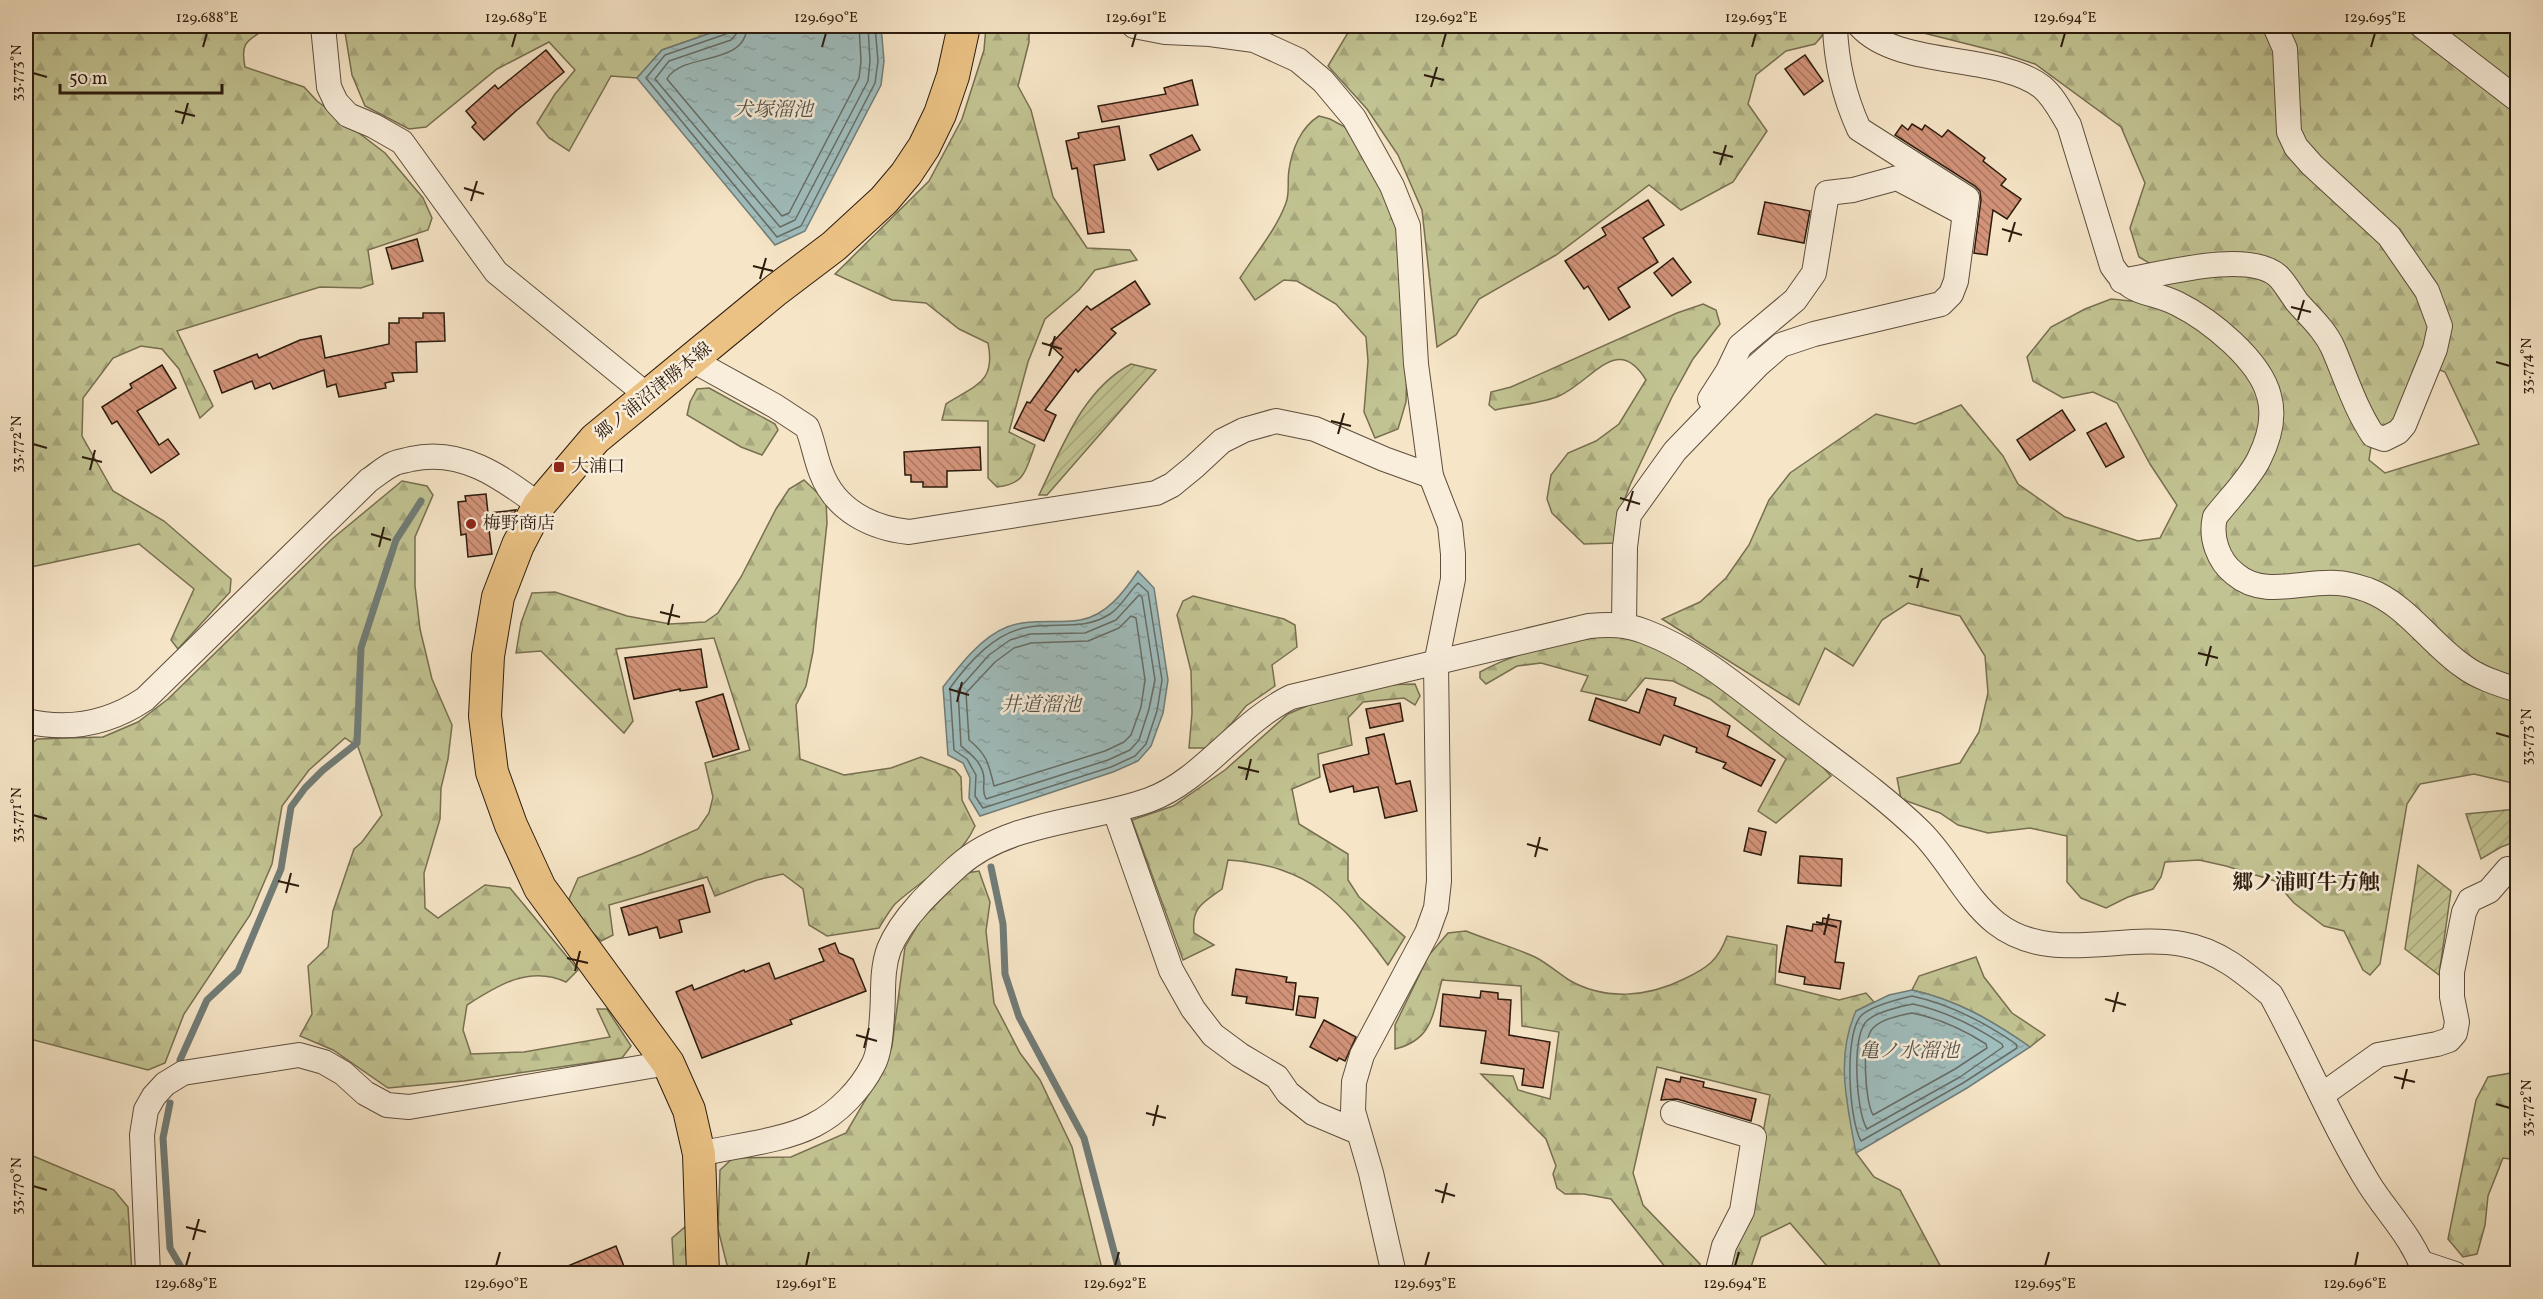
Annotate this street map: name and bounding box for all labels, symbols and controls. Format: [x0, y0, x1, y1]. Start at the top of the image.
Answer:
text: 129.688°E [176, 8, 238, 29]
text: 129.689°E [485, 8, 547, 29]
text: 129.690°E [794, 8, 858, 29]
text: 129.691°E [1106, 8, 1166, 29]
text: 129.692°E [1415, 8, 1477, 29]
text: 129.693°E [1725, 8, 1787, 29]
text: 129.694°E [2033, 8, 2097, 29]
text: 129.695°E [2344, 8, 2406, 29]
text: 33.773°N [7, 44, 28, 102]
scale bar [60, 57, 222, 95]
text: 50 m [69, 67, 108, 92]
water label: 犬塚溜池 [733, 97, 815, 125]
street label: 郷ノ浦沼津勝本線 [590, 337, 718, 447]
text: 33.774°N [2517, 338, 2538, 394]
text: 33.772°N [7, 415, 28, 473]
place label: 大浦口 [571, 455, 625, 480]
marker: 大浦口 [552, 460, 566, 474]
place label: 梅野商店 [483, 512, 555, 537]
marker: 梅野商店 [464, 517, 478, 531]
water label: 井道溜池 [1001, 692, 1083, 720]
text: 33.773°N [2517, 708, 2538, 766]
text: 33.771°N [7, 787, 28, 843]
district label: 郷ノ浦町牛方触 [2233, 869, 2380, 898]
water label: 亀ノ水溜池 [1859, 1038, 1961, 1066]
text: 33.772°N [2517, 1079, 2538, 1137]
text: 33.770°N [7, 1157, 28, 1215]
text: 129.689°E [155, 1274, 217, 1295]
text: 129.690°E [464, 1274, 528, 1295]
text: 129.691°E [776, 1274, 836, 1295]
text: 129.692°E [1084, 1274, 1146, 1295]
text: 129.693°E [1394, 1274, 1456, 1295]
text: 129.694°E [1703, 1274, 1767, 1295]
text: 129.695°E [2014, 1274, 2076, 1295]
text: 129.696°E [2323, 1274, 2387, 1295]

